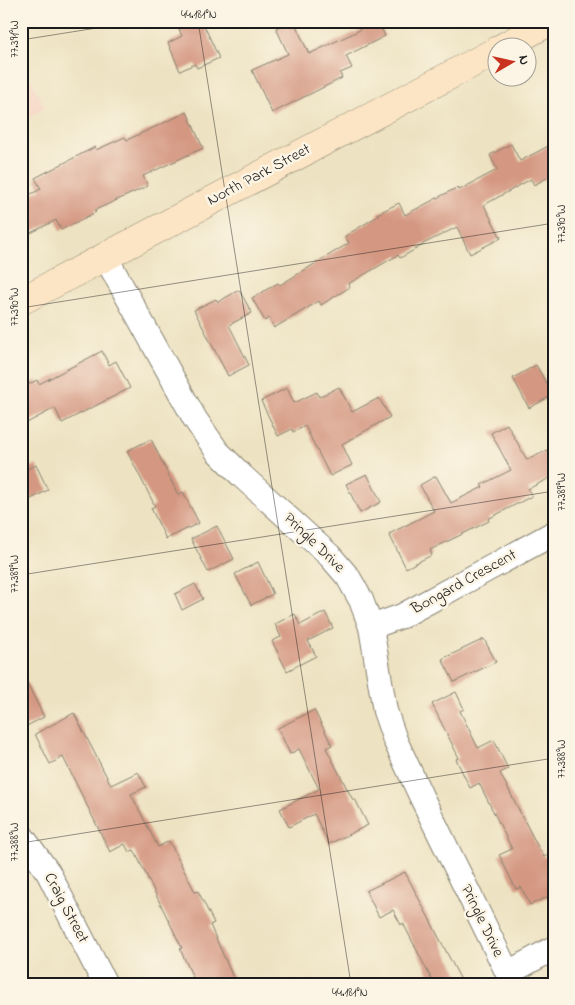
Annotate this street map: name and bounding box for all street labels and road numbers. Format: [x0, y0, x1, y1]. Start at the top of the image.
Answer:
street label: North Park Street [203, 137, 316, 212]
street label: Pringle Drive [278, 507, 351, 579]
street label: Bongard Crescent [406, 543, 522, 621]
street label: Craig Street [37, 868, 95, 948]
street label: Pringle Drive [454, 881, 510, 962]

